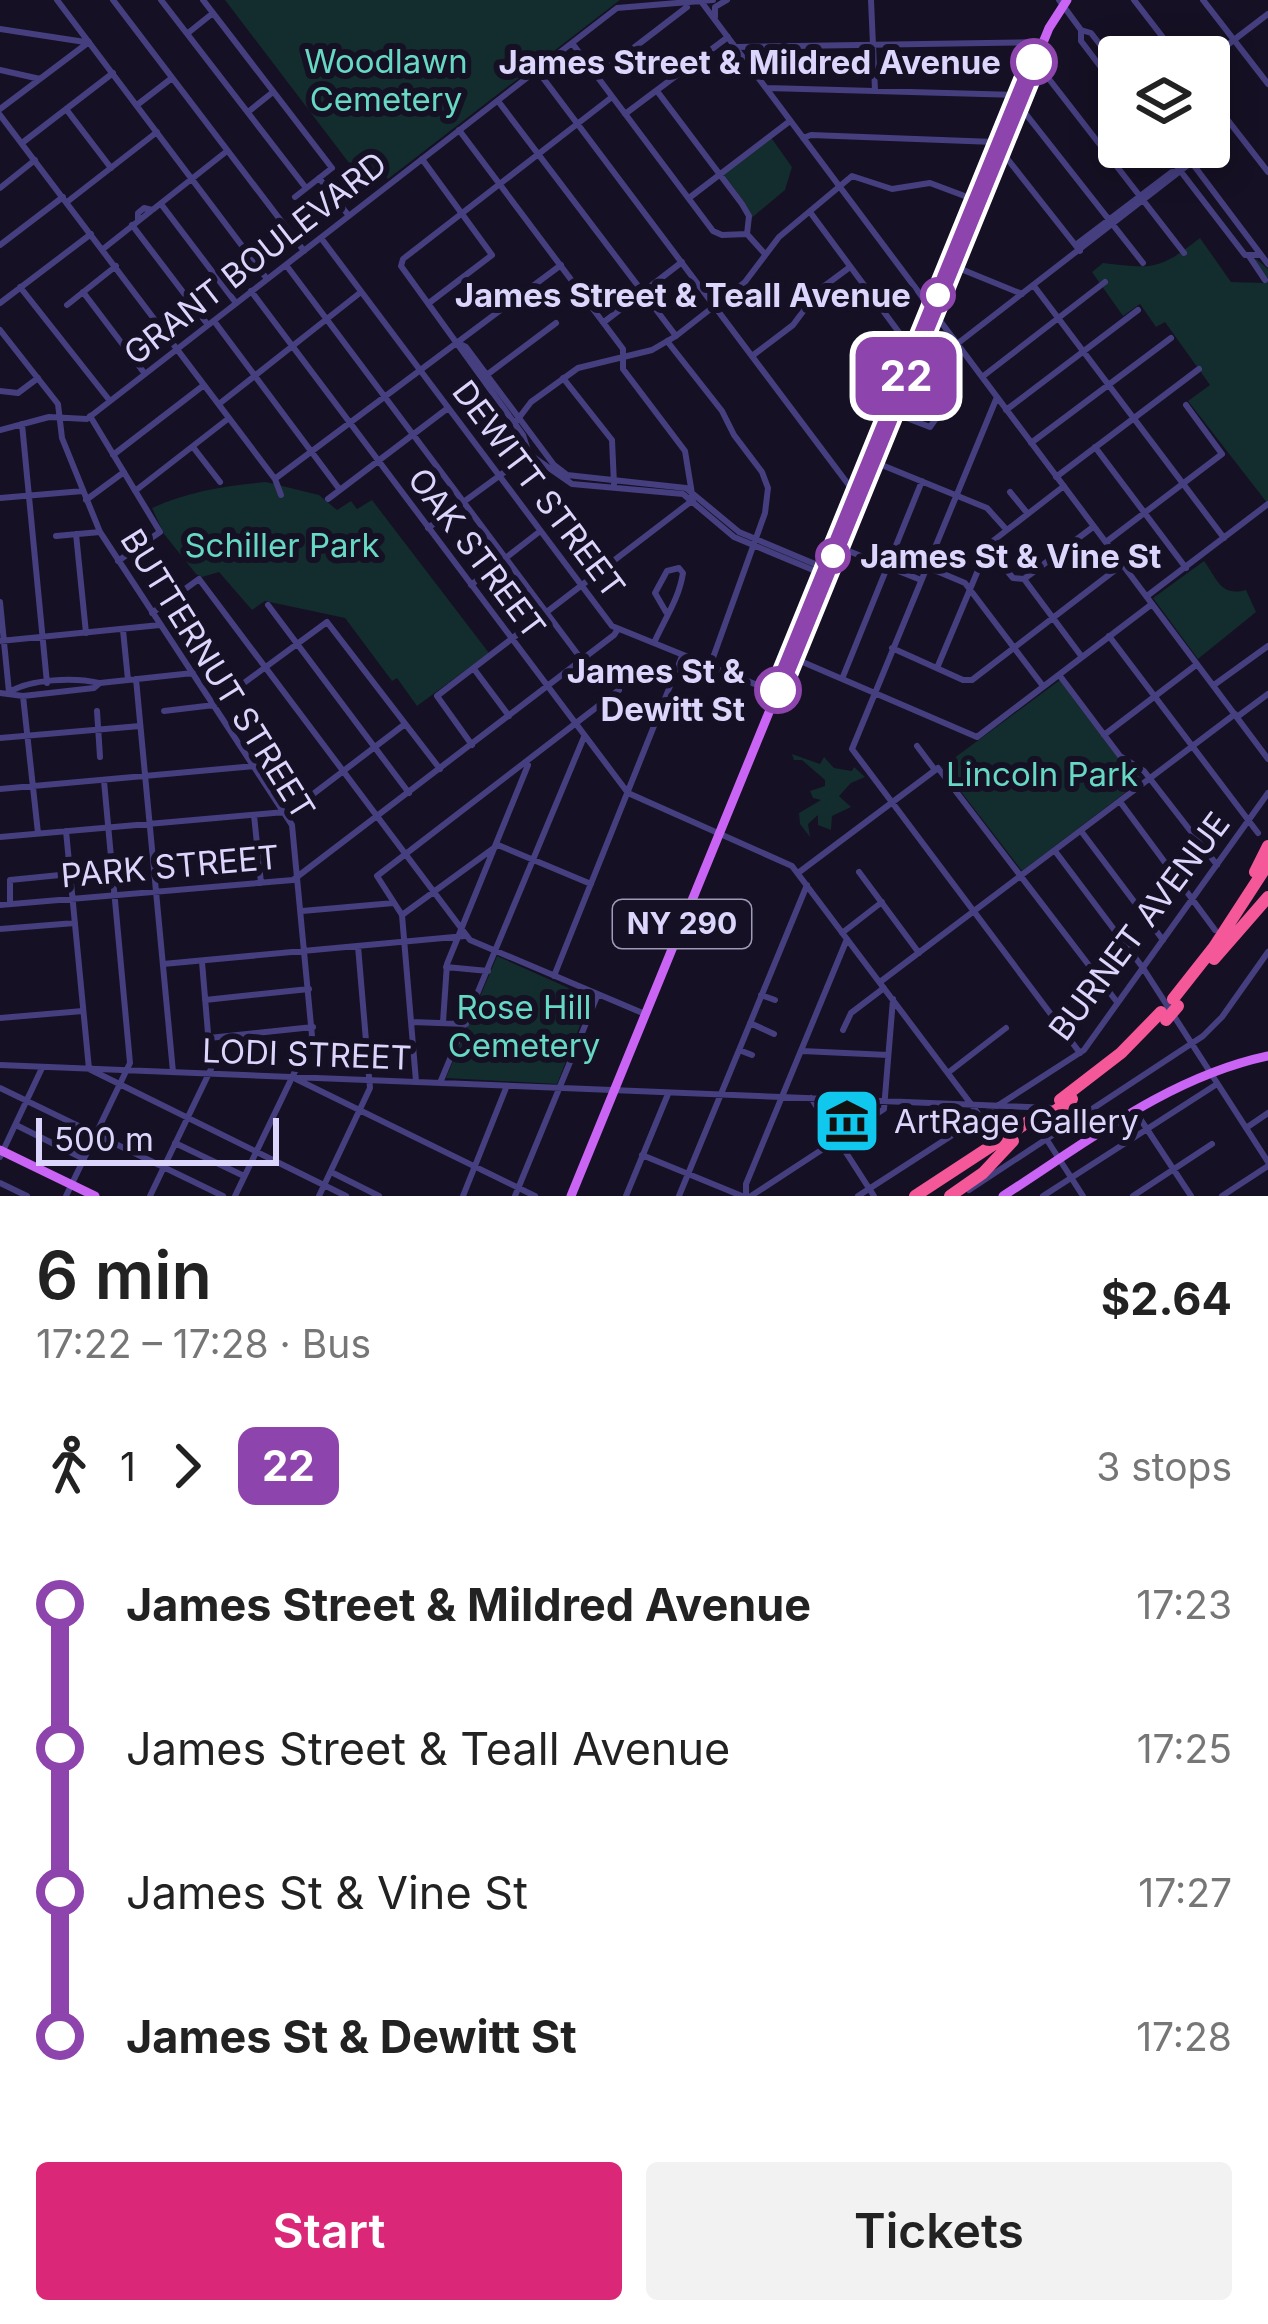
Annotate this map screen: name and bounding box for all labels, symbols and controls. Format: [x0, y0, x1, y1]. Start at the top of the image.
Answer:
map controls [1098, 36, 1230, 168]
button: layers [1098, 36, 1230, 168]
marker: James Street & Mildred Avenue [1012, 40, 1056, 84]
park label: Woodlawn Cemetery [304, 41, 468, 119]
place label: James Street & Mildred Avenue [499, 42, 1001, 82]
street label: GRANT BOULEVARD [116, 143, 394, 373]
place label: James Street & Teall Avenue [455, 275, 911, 315]
marker: James Street & Teall Avenue [922, 279, 954, 311]
line badge: 22 [852, 337, 960, 415]
text: 22 [880, 350, 932, 401]
street label: DEWITT STREET [444, 372, 634, 606]
street label: OAK STREET [400, 460, 554, 646]
street label: BUTTERNUT STREET [112, 522, 324, 826]
park label: Schiller Park [184, 525, 380, 565]
place label: James St & Vine St [860, 536, 1161, 576]
marker: James St & Vine St [817, 540, 849, 572]
place label: James St & Dewitt St [567, 651, 746, 729]
marker: James St & Dewitt St [756, 668, 800, 712]
park label: Lincoln Park [946, 754, 1138, 794]
street label: BURNET AVENUE [1040, 804, 1238, 1048]
street label: PARK STREET [59, 837, 281, 895]
road number: NY 290 [613, 900, 751, 948]
park label: Rose Hill Cemetery [448, 987, 600, 1065]
street label: LODI STREET [202, 1030, 412, 1078]
museum icon: ArtRage Gallery [812, 1086, 882, 1156]
place label: ArtRage Gallery [894, 1101, 1139, 1141]
scale bar [36, 1112, 279, 1165]
text: 500 m [54, 1119, 154, 1159]
text: 6 min [36, 1235, 212, 1315]
text: $2.64 [1101, 1271, 1232, 1326]
text: 17:22 – 17:28 · Bus [36, 1320, 371, 1367]
icon: walk [36, 1433, 102, 1499]
icon: forward [154, 1433, 220, 1499]
text: 22 [262, 1440, 315, 1491]
text: 1 [120, 1443, 136, 1490]
text: 3 stops [1096, 1443, 1232, 1490]
text: James Street & Mildred Avenue [126, 1577, 811, 1632]
text: 17:23 [1136, 1581, 1232, 1628]
text: James Street & Teall Avenue [126, 1721, 730, 1776]
text: 17:25 [1137, 1725, 1232, 1772]
text: James St & Vine St [126, 1865, 528, 1920]
text: 17:27 [1138, 1869, 1232, 1916]
text: James St & Dewitt St [126, 2009, 577, 2064]
text: 17:28 [1136, 2013, 1232, 2060]
button: Start [36, 2162, 622, 2300]
button: Tickets [646, 2162, 1232, 2300]

